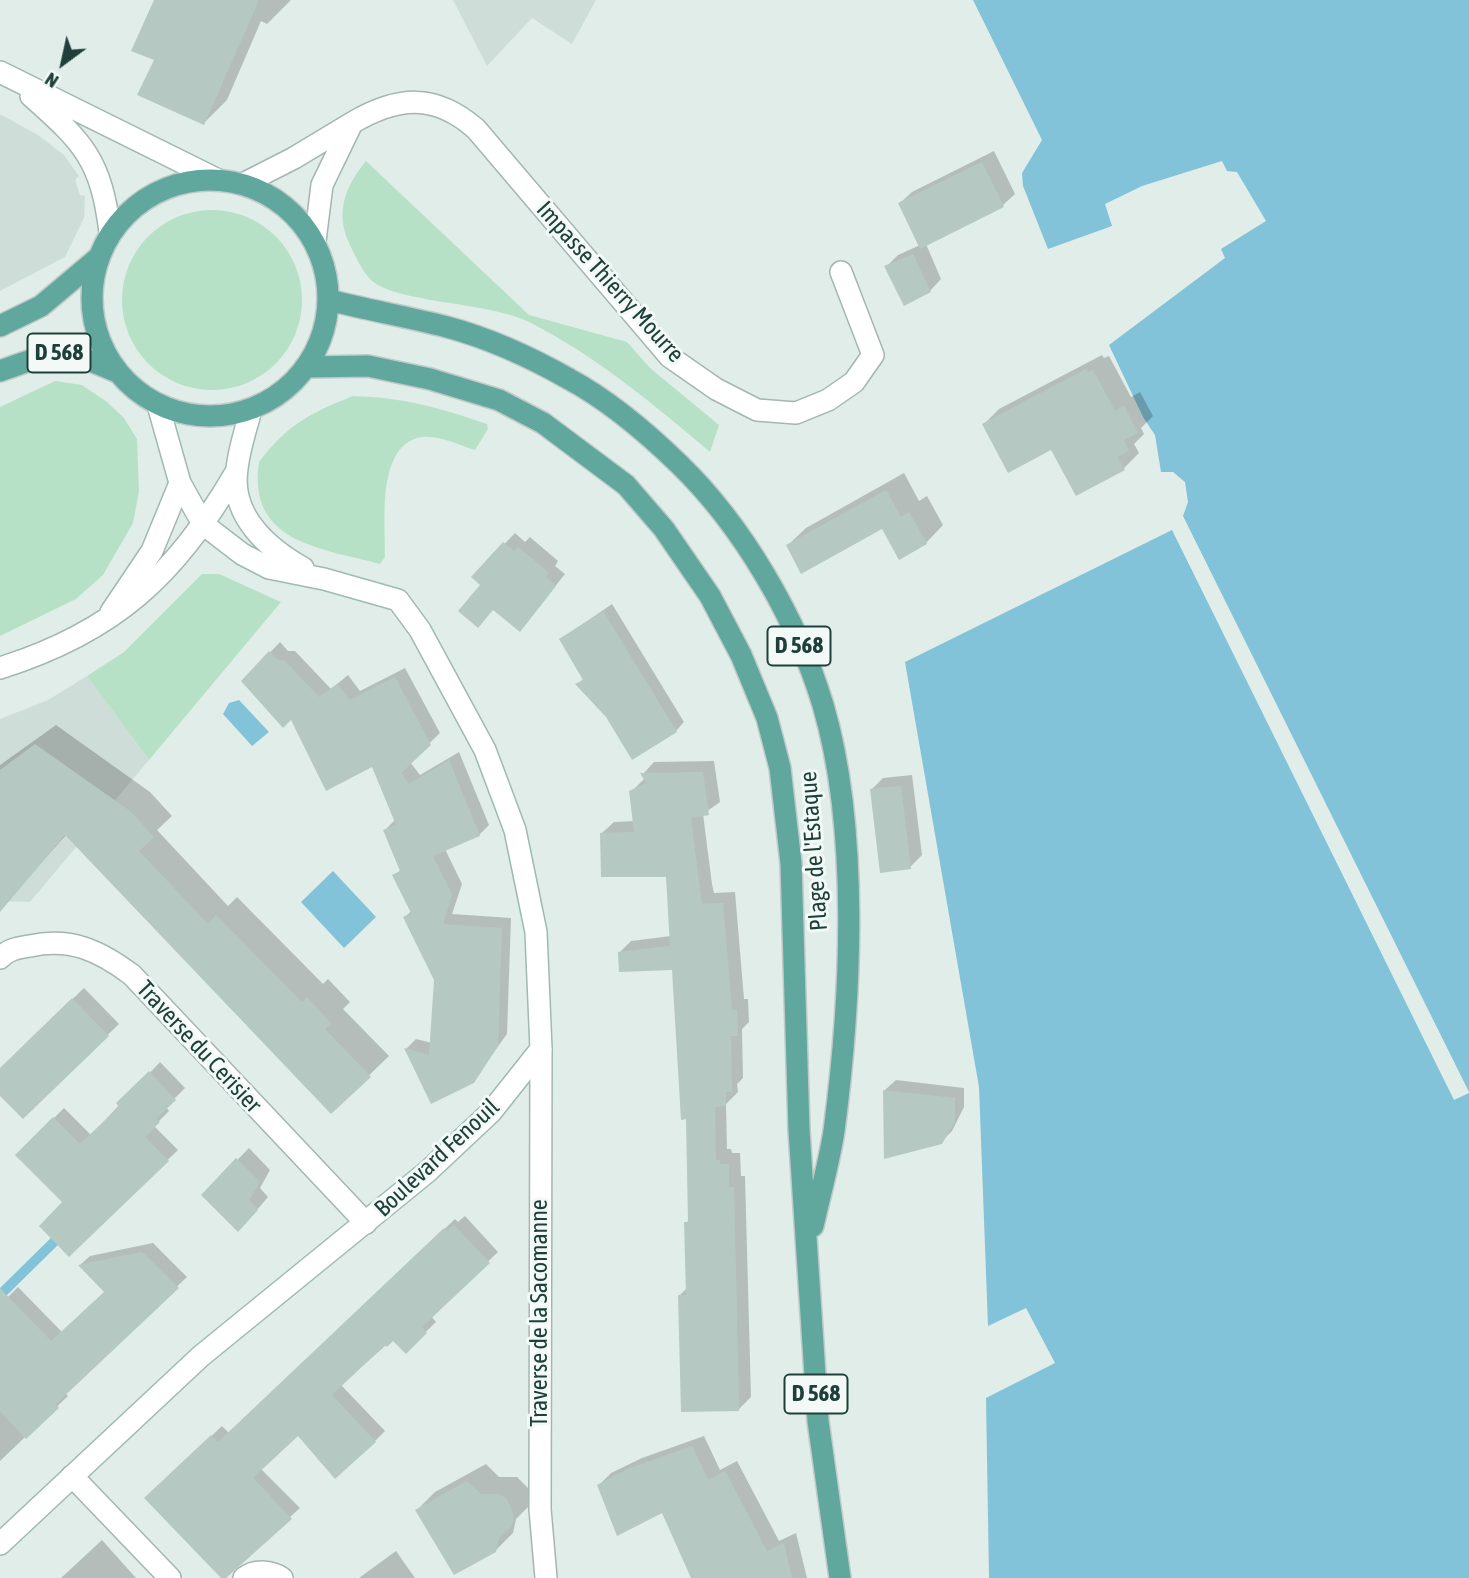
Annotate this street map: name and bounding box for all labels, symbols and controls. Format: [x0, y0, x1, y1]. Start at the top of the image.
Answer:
north arrow [28, 28, 98, 98]
text: N [41, 68, 62, 93]
street label: Impasse Thierry Mourre [530, 196, 690, 368]
road number: D 568 [28, 334, 90, 372]
road number: D 568 [768, 626, 830, 666]
street label: Plage de l'Estaque [794, 770, 834, 932]
street label: Traverse du Cerisier [131, 975, 267, 1119]
street label: Boulevard Fenouil [369, 1093, 505, 1223]
street label: Traverse de la Sacomanne [525, 1199, 553, 1427]
road number: D 568 [784, 1374, 848, 1414]

